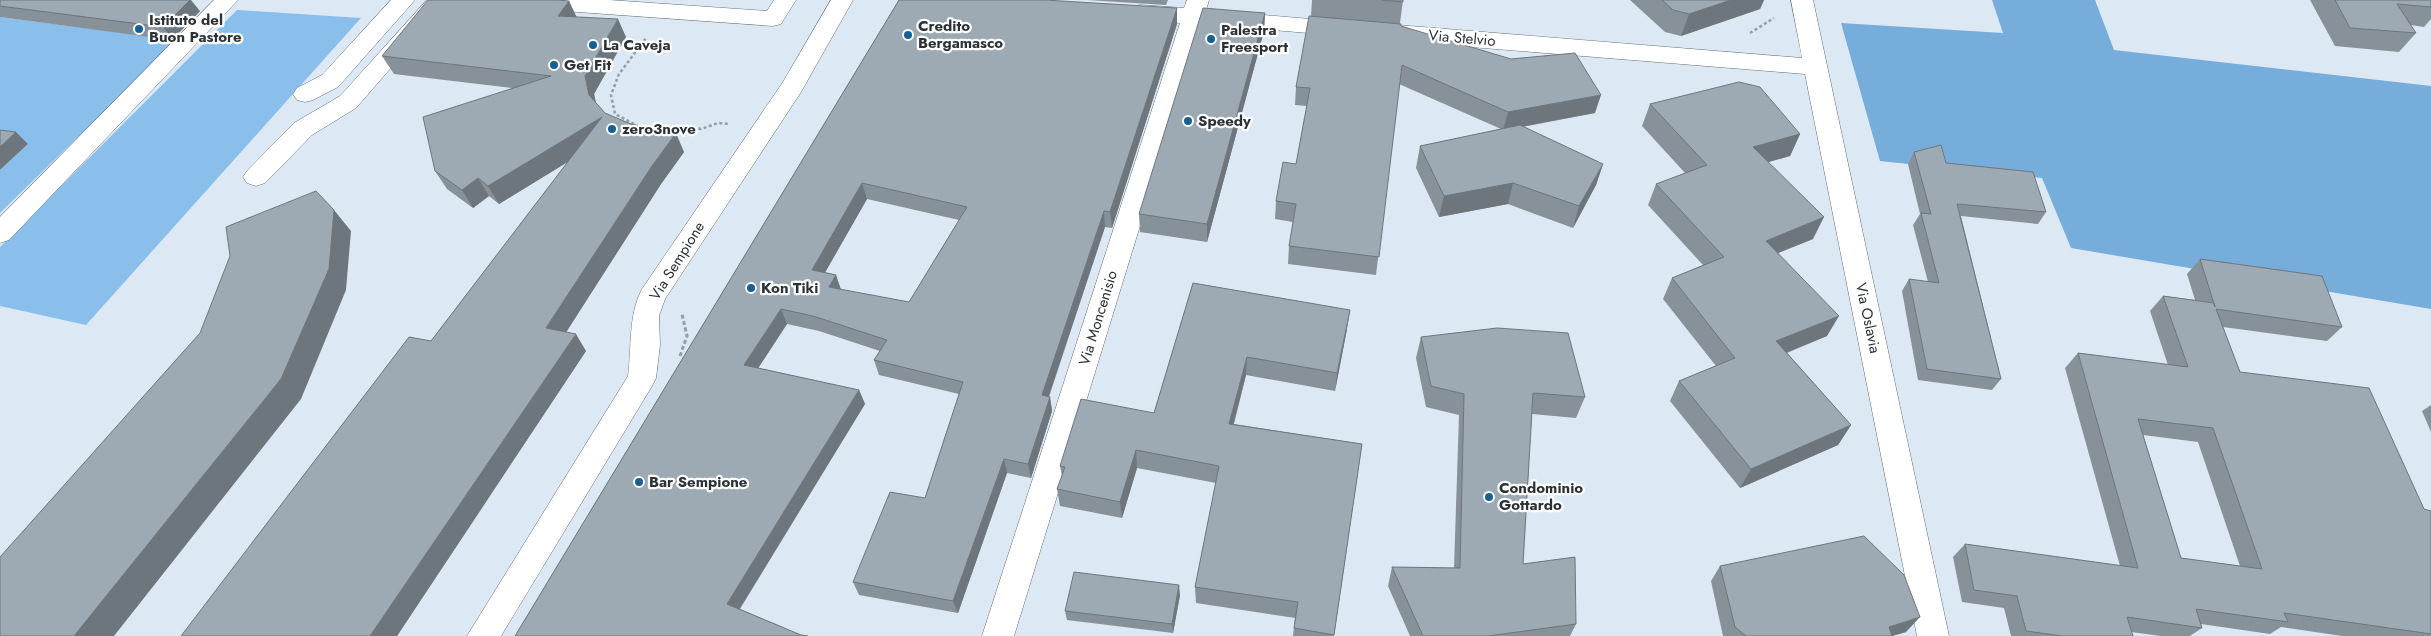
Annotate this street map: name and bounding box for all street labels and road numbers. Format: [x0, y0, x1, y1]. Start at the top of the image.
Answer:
street label: Via Stelvio [1428, 24, 1496, 52]
street label: Via Sempione [644, 217, 710, 305]
street label: Via Moncenisio [1073, 268, 1123, 368]
street label: Via Oslavia [1850, 281, 1886, 355]

